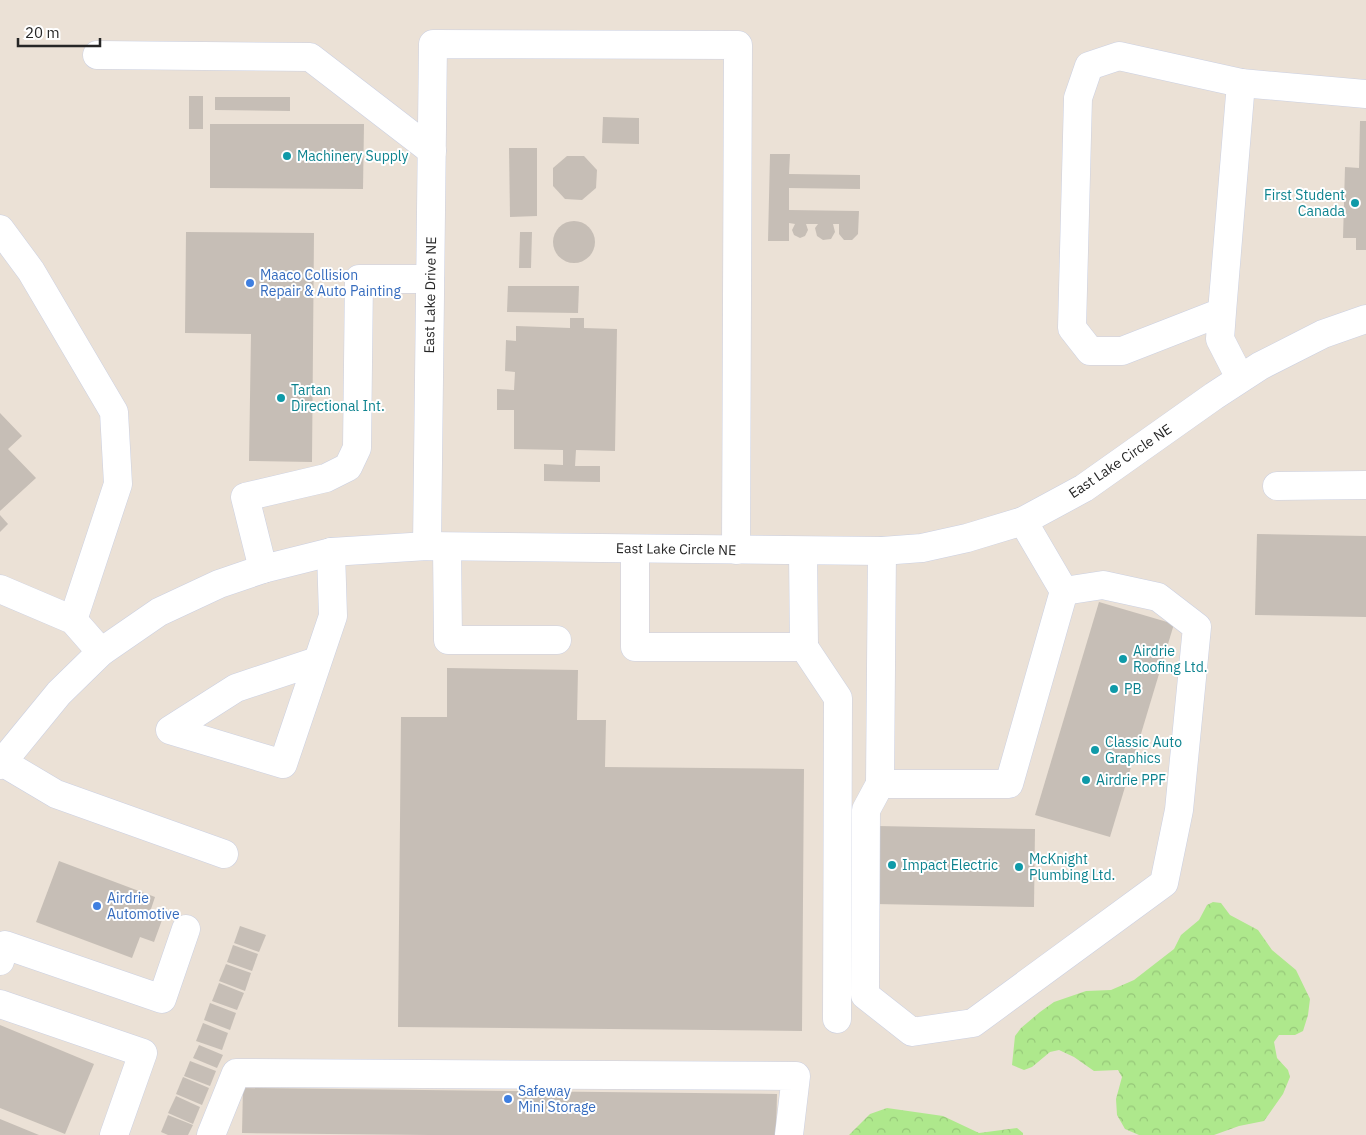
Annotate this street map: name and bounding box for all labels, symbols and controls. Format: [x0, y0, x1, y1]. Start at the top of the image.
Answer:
scale bar [18, 15, 100, 47]
text: 20 m [25, 23, 60, 42]
place label: Machinery Supply [297, 147, 409, 165]
marker: Machinery Supply [281, 150, 293, 162]
place label: First Student Canada [1264, 186, 1346, 220]
marker: First Student Canada [1349, 197, 1361, 209]
street label: East Lake Drive NE [420, 236, 440, 354]
place label: Maaco Collision Repair & Auto Painting [260, 266, 402, 300]
marker: Maaco Collision Repair & Auto Painting [244, 277, 256, 289]
place label: Tartan Directional Int. [291, 381, 385, 415]
marker: Tartan Directional Int. [275, 392, 287, 404]
street label: East Lake Circle NE [1065, 420, 1175, 502]
street label: East Lake Circle NE [616, 539, 736, 559]
place label: Airdrie Roofing Ltd. [1133, 642, 1208, 676]
marker: Airdrie Roofing Ltd. [1117, 653, 1129, 665]
place label: PB [1124, 680, 1142, 698]
marker: PB [1108, 683, 1120, 695]
place label: Classic Auto Graphics [1105, 733, 1182, 767]
marker: Classic Auto Graphics [1089, 744, 1101, 756]
place label: Airdrie PPF [1096, 771, 1166, 789]
marker: Airdrie PPF [1080, 774, 1092, 786]
place label: McKnight Plumbing Ltd. [1029, 850, 1115, 884]
place label: Impact Electric [902, 856, 998, 874]
marker: Impact Electric [886, 859, 898, 871]
marker: McKnight Plumbing Ltd. [1013, 861, 1025, 873]
place label: Airdrie Automotive [107, 889, 180, 923]
marker: Airdrie Automotive [91, 900, 103, 912]
place label: Safeway Mini Storage [518, 1082, 596, 1116]
marker: Safeway Mini Storage [502, 1093, 514, 1105]

